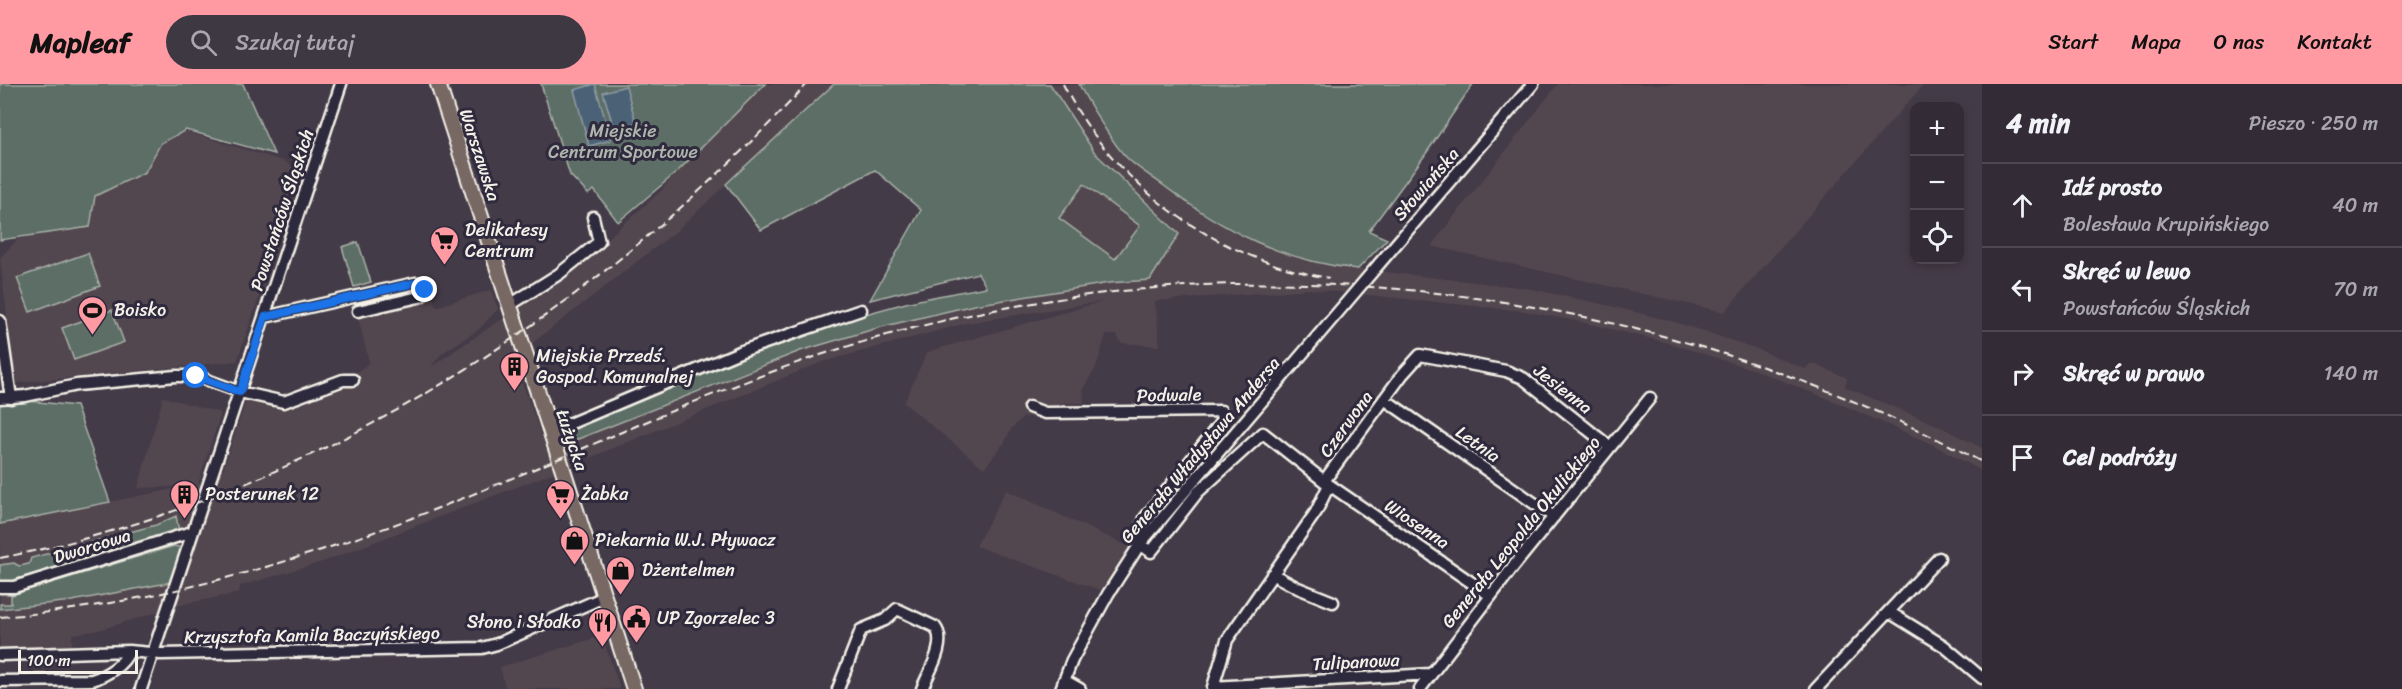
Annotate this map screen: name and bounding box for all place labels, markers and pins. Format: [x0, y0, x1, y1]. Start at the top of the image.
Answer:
place label: Delikatesy Centrum [465, 214, 548, 267]
supermarket icon: Delikatesy Centrum [428, 224, 460, 266]
sports icon: Boisko [77, 294, 109, 336]
place label: Boisko [114, 294, 166, 326]
place label: Miejskie Przedś. Gospod. Komunalnej [536, 340, 693, 393]
building icon: Miejskie Przedś. Gospod. Komunalnej [499, 350, 531, 392]
building icon: Posterunek 12 [168, 478, 200, 520]
place label: Posterunek 12 [205, 478, 319, 510]
supermarket icon: Żabka [544, 478, 576, 520]
place label: Żabka [581, 478, 629, 510]
shop icon: Piekarnia W.J. Pływacz [558, 524, 590, 566]
place label: Piekarnia W.J. Pływacz [595, 524, 776, 556]
shop icon: Dżentelmen [605, 554, 637, 596]
place label: Dżentelmen [642, 554, 735, 586]
public building icon: UP Zgorzelec 3 [620, 602, 652, 644]
place label: UP Zgorzelec 3 [657, 602, 775, 634]
place label: Słono i Słodko [467, 606, 581, 638]
restaurant icon: Słono i Słodko [586, 606, 618, 648]

